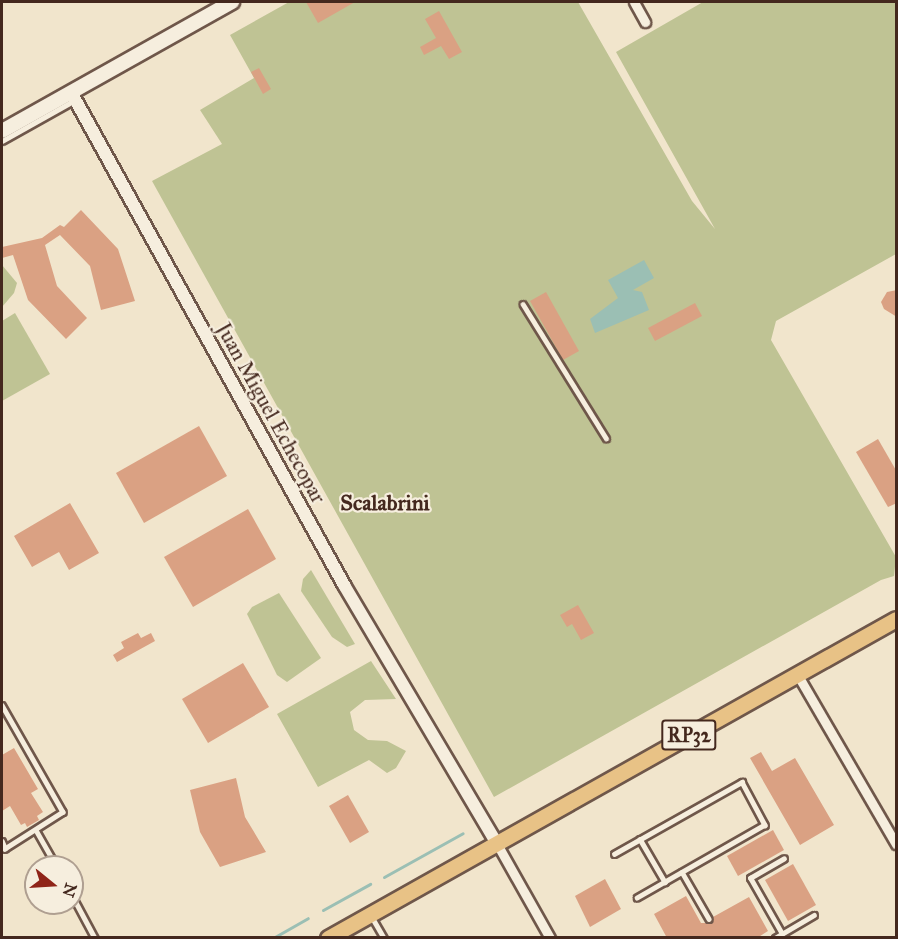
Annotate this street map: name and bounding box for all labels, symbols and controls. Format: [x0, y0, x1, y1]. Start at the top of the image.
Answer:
street label: Juan Miguel Echecopar [211, 318, 331, 508]
district label: Scalabrini [340, 490, 430, 516]
road number: RP32 [660, 718, 718, 752]
north arrow [24, 855, 84, 915]
text: N [59, 881, 81, 899]

